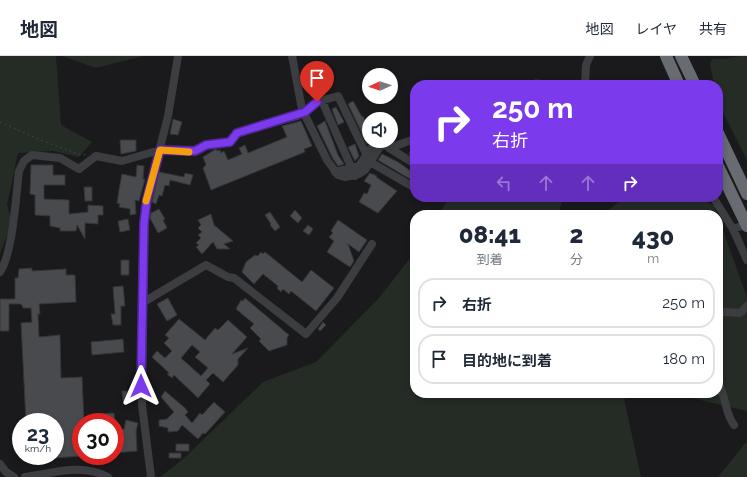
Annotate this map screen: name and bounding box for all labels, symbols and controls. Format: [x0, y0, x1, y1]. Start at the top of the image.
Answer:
text: 地図 [20, 18, 58, 40]
text: 地図 [585, 21, 613, 37]
text: レイヤ [635, 21, 677, 37]
text: 共有 [699, 21, 727, 37]
pin [300, 61, 334, 102]
icon: arrive [306, 67, 328, 89]
north arrow [362, 68, 398, 104]
map controls [362, 68, 398, 148]
text: 250 m [492, 92, 573, 125]
icon: right [426, 96, 478, 148]
button: sound [362, 112, 398, 148]
text: 右折 [492, 130, 528, 151]
icon: left [493, 172, 515, 194]
icon: ahead [535, 172, 557, 194]
icon: ahead [577, 172, 599, 194]
icon: right [619, 172, 641, 194]
text: 08:41 [459, 220, 521, 249]
text: 2 [570, 220, 583, 249]
text: 430 [632, 222, 674, 251]
text: m [647, 251, 659, 266]
text: 到着 [477, 252, 503, 267]
text: 分 [570, 252, 583, 267]
icon: right [428, 292, 450, 314]
text: 250 m [662, 294, 705, 312]
text: 右折 [462, 296, 492, 314]
icon: arrive [428, 348, 450, 370]
text: 180 m [663, 350, 705, 368]
text: 目的地に到着 [462, 352, 552, 370]
position arrow [120, 365, 162, 407]
speed limit sign: 30 [72, 413, 124, 465]
text: 23 [27, 422, 49, 446]
text: km/h [25, 443, 51, 454]

